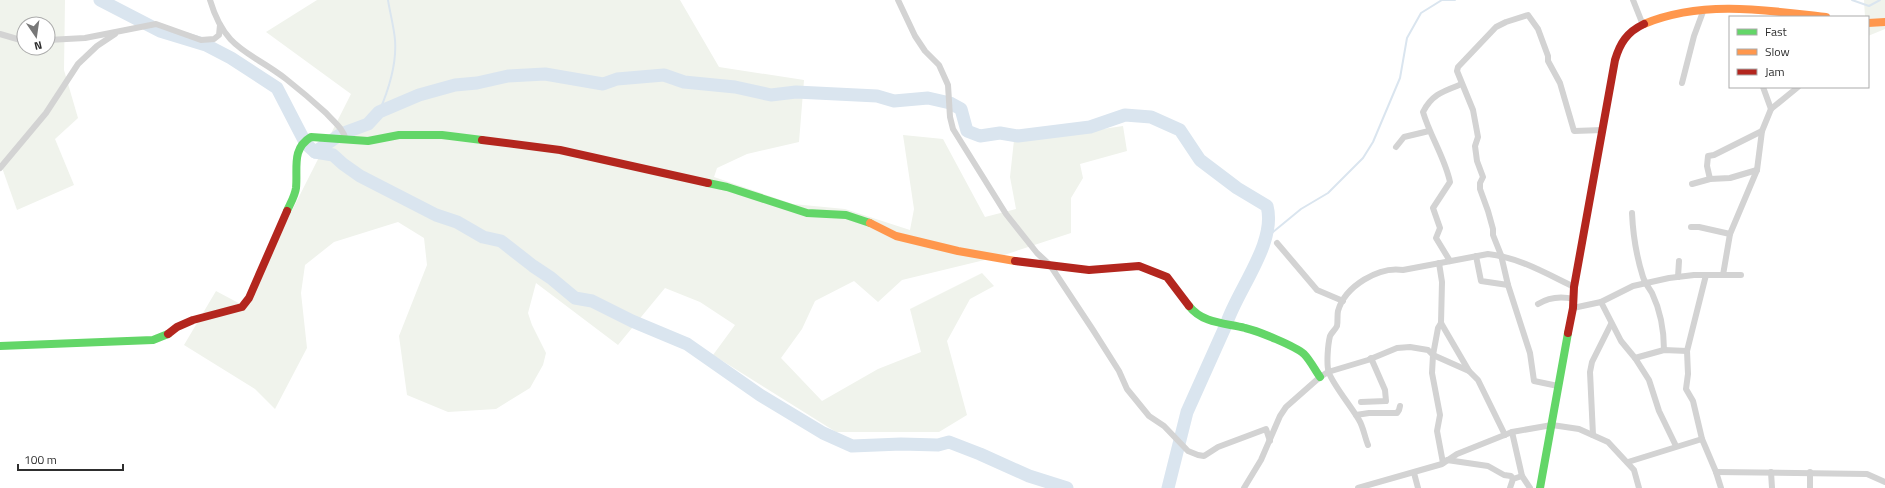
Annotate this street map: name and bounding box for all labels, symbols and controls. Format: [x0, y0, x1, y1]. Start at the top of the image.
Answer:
north arrow [16, 16, 56, 56]
legend [1729, 16, 1869, 88]
text: Fast [1765, 22, 1788, 41]
text: N [33, 37, 44, 54]
text: Slow [1765, 42, 1790, 61]
text: Jam [1765, 62, 1785, 81]
scale bar [18, 446, 123, 472]
text: 100 m [24, 450, 57, 469]

